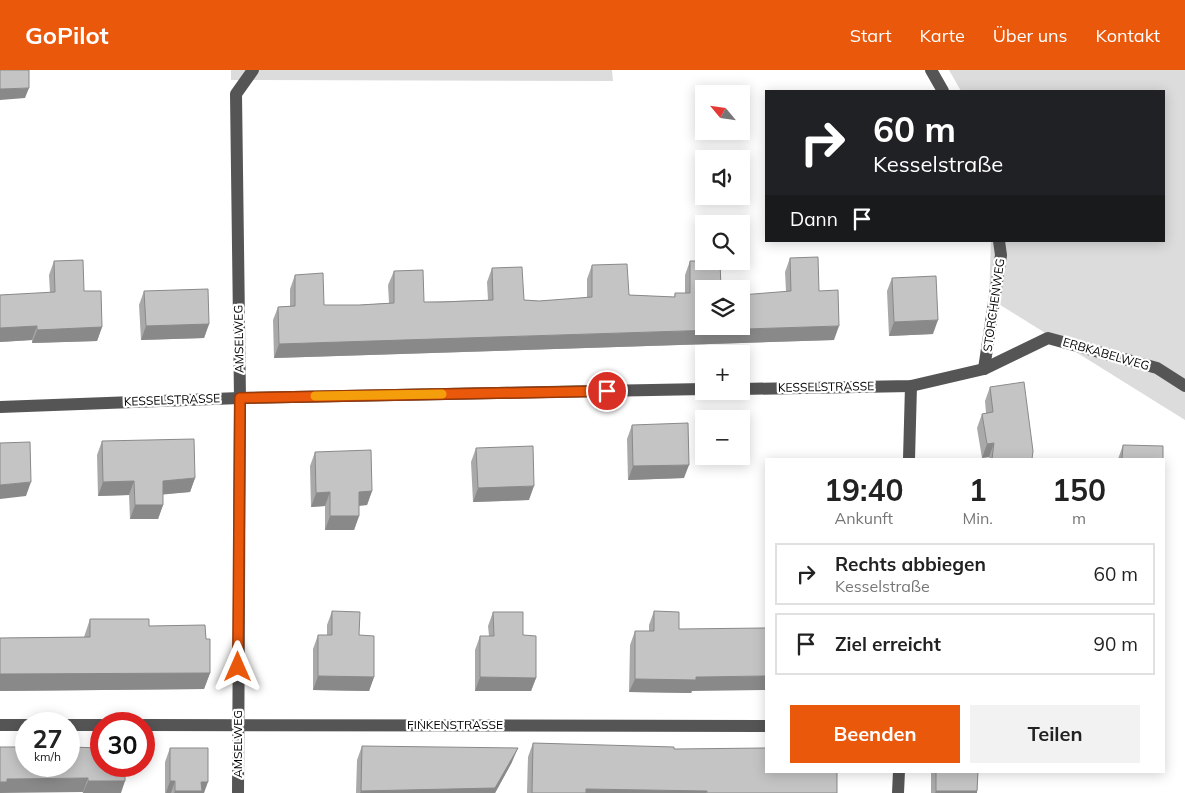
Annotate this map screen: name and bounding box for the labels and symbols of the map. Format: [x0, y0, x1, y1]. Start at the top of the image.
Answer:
north arrow [695, 85, 750, 140]
street label: STORCHENWEG [980, 257, 1007, 353]
street label: AMSELWEG [230, 305, 247, 373]
street label: ERBKABELWEG [1061, 334, 1151, 373]
pin [586, 370, 628, 412]
street label: KESSELSTRASSE [778, 378, 874, 395]
street label: KESSELSTRASSE [124, 390, 220, 409]
position arrow [211, 640, 263, 692]
street label: AMSELWEG [230, 710, 245, 778]
speed limit sign: 30 [90, 712, 155, 777]
street label: FINKENSTRASSE [407, 717, 503, 732]

